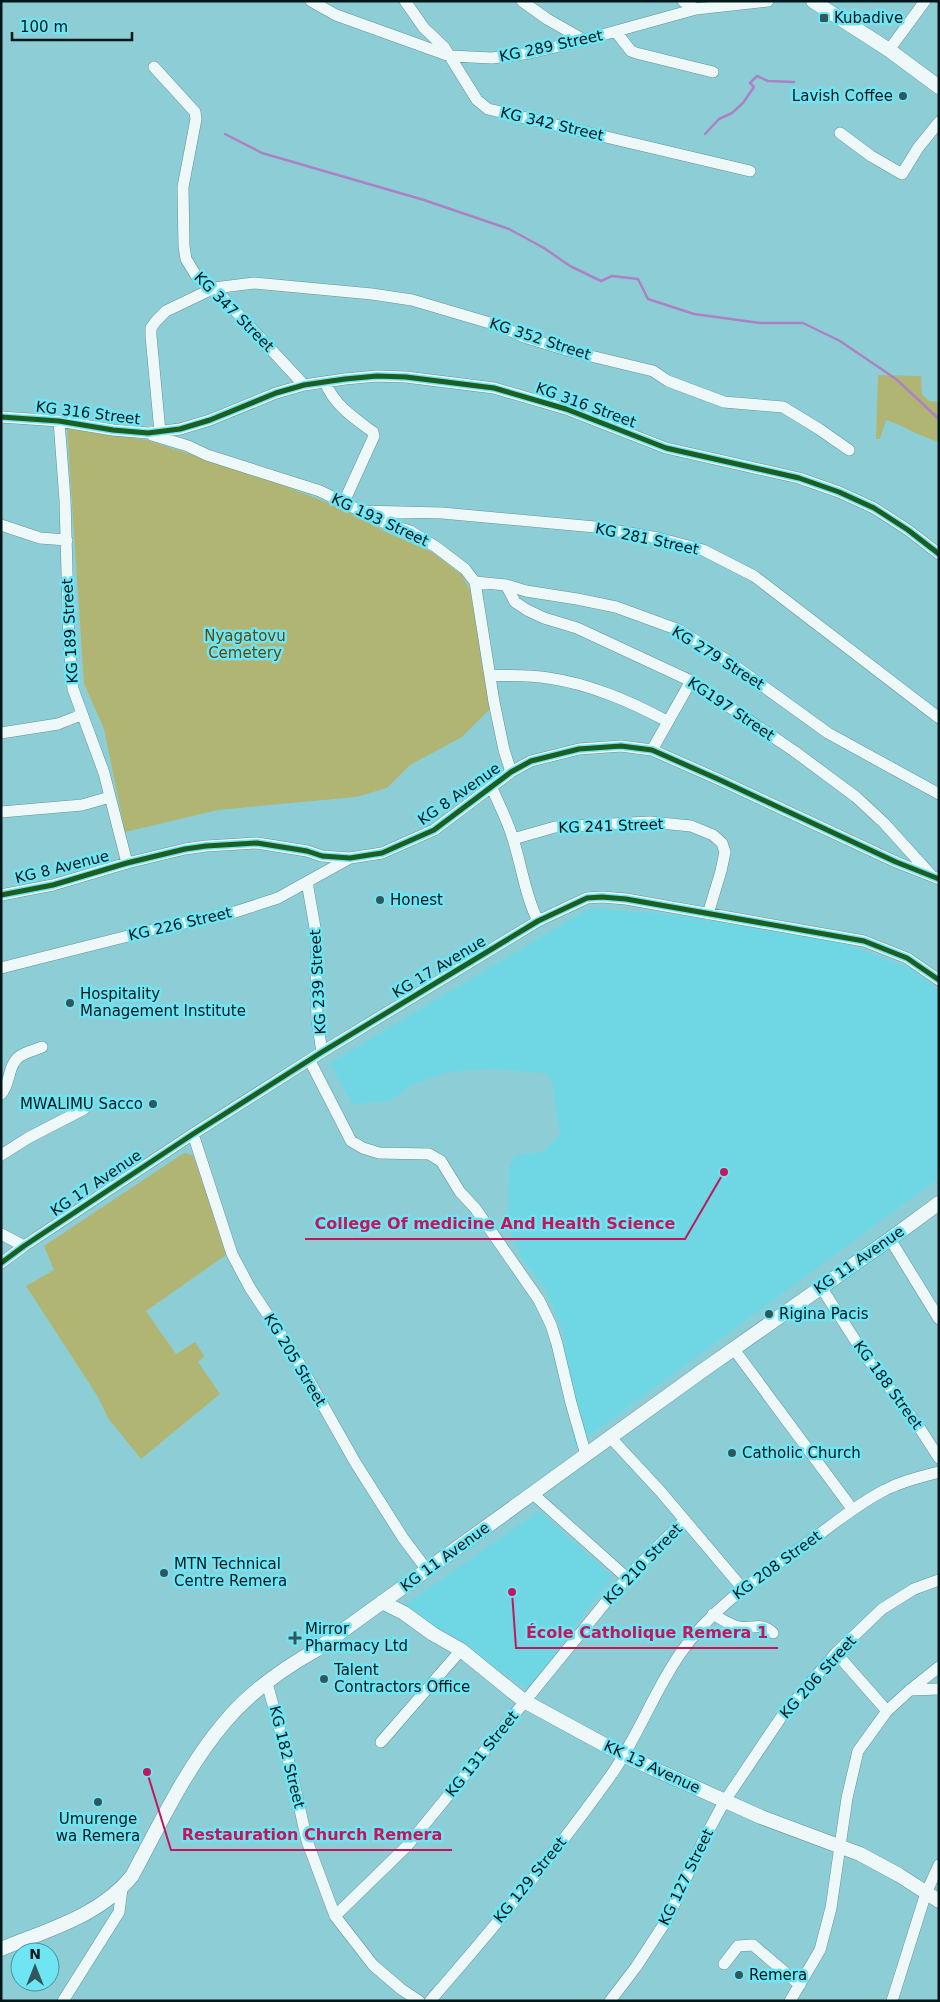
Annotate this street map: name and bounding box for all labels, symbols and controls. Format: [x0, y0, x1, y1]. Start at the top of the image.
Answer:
place label: Kubadive [834, 9, 903, 27]
scale bar [12, 10, 132, 42]
marker: Kubadive [818, 12, 830, 24]
text: 100 m [20, 18, 68, 36]
street label: KG 289 Street [498, 26, 604, 66]
place label: Lavish Coffee [792, 87, 893, 105]
marker: Lavish Coffee [897, 90, 909, 102]
street label: KG 342 Street [499, 103, 605, 145]
street label: KG 347 Street [190, 268, 278, 356]
street label: KG 352 Street [487, 314, 593, 364]
street label: KG 316 Street [533, 379, 639, 431]
street label: KG 316 Street [35, 398, 141, 428]
street label: KG 193 Street [329, 490, 432, 550]
street label: KG 281 Street [594, 519, 700, 559]
street label: KG 189 Street [58, 578, 82, 684]
street label: KG 279 Street [669, 622, 767, 694]
park label: Nyagatovu Cemetery [204, 627, 286, 662]
street label: KG197 Street [684, 673, 778, 745]
street label: KG 8 Avenue [414, 759, 504, 829]
street label: KG 241 Street [558, 815, 664, 837]
street label: KG 8 Avenue [13, 847, 111, 887]
place label: Honest [390, 891, 443, 909]
marker: Honest [374, 894, 386, 906]
street label: KG 226 Street [127, 903, 233, 945]
street label: KG 239 Street [306, 929, 330, 1035]
street label: KG 17 Avenue [389, 932, 489, 1002]
place label: Hospitality Management Institute [80, 985, 246, 1020]
marker: Hospitality Management Institute [64, 997, 76, 1009]
place label: MWALIMU Sacco [20, 1095, 143, 1113]
marker: MWALIMU Sacco [147, 1098, 159, 1110]
street label: KG 17 Avenue [47, 1146, 145, 1220]
callout: College Of medicine And Health Science [305, 1208, 685, 1239]
text: College Of medicine And Health Science [315, 1214, 676, 1233]
street label: KG 11 Avenue [810, 1222, 908, 1298]
place label: Rigina Pacis [779, 1305, 869, 1323]
marker: Rigina Pacis [763, 1308, 775, 1320]
street label: KG 205 Street [260, 1310, 330, 1410]
street label: KG 188 Street [850, 1337, 926, 1433]
place label: Catholic Church [742, 1444, 861, 1462]
marker: Catholic Church [726, 1447, 738, 1459]
street label: KG 11 Avenue [397, 1519, 493, 1595]
street label: KG 210 Street [600, 1520, 686, 1608]
street label: KG 208 Street [729, 1527, 825, 1603]
place label: MTN Technical Centre Remera [174, 1555, 287, 1590]
marker: MTN Technical Centre Remera [158, 1567, 170, 1579]
callout: École Catholique Remera 1 [516, 1617, 778, 1648]
place label: Mirror Pharmacy Ltd [305, 1620, 408, 1655]
text: École Catholique Remera 1 [526, 1623, 768, 1642]
marker: Mirror Pharmacy Ltd [289, 1632, 301, 1644]
street label: KG 206 Street [776, 1632, 860, 1722]
place label: Talent Contractors Office [333, 1661, 470, 1696]
marker: Talent Contractors Office [318, 1673, 330, 1685]
street label: KG 182 Street [266, 1704, 308, 1810]
street label: KG 131 Street [442, 1707, 522, 1801]
street label: KK 13 Avenue [601, 1737, 703, 1797]
marker: Umurenge wa Remera [92, 1796, 104, 1808]
place label: Umurenge wa Remera [56, 1810, 140, 1845]
callout: Restauration Church Remera [171, 1819, 452, 1850]
text: Restauration Church Remera [182, 1825, 442, 1844]
street label: KG 127 Street [655, 1826, 717, 1928]
street label: KG 129 Street [490, 1833, 570, 1927]
north arrow [10, 1942, 60, 1992]
text: N [29, 1946, 41, 1962]
place label: Remera [749, 1966, 807, 1984]
marker: Remera [733, 1969, 745, 1981]

